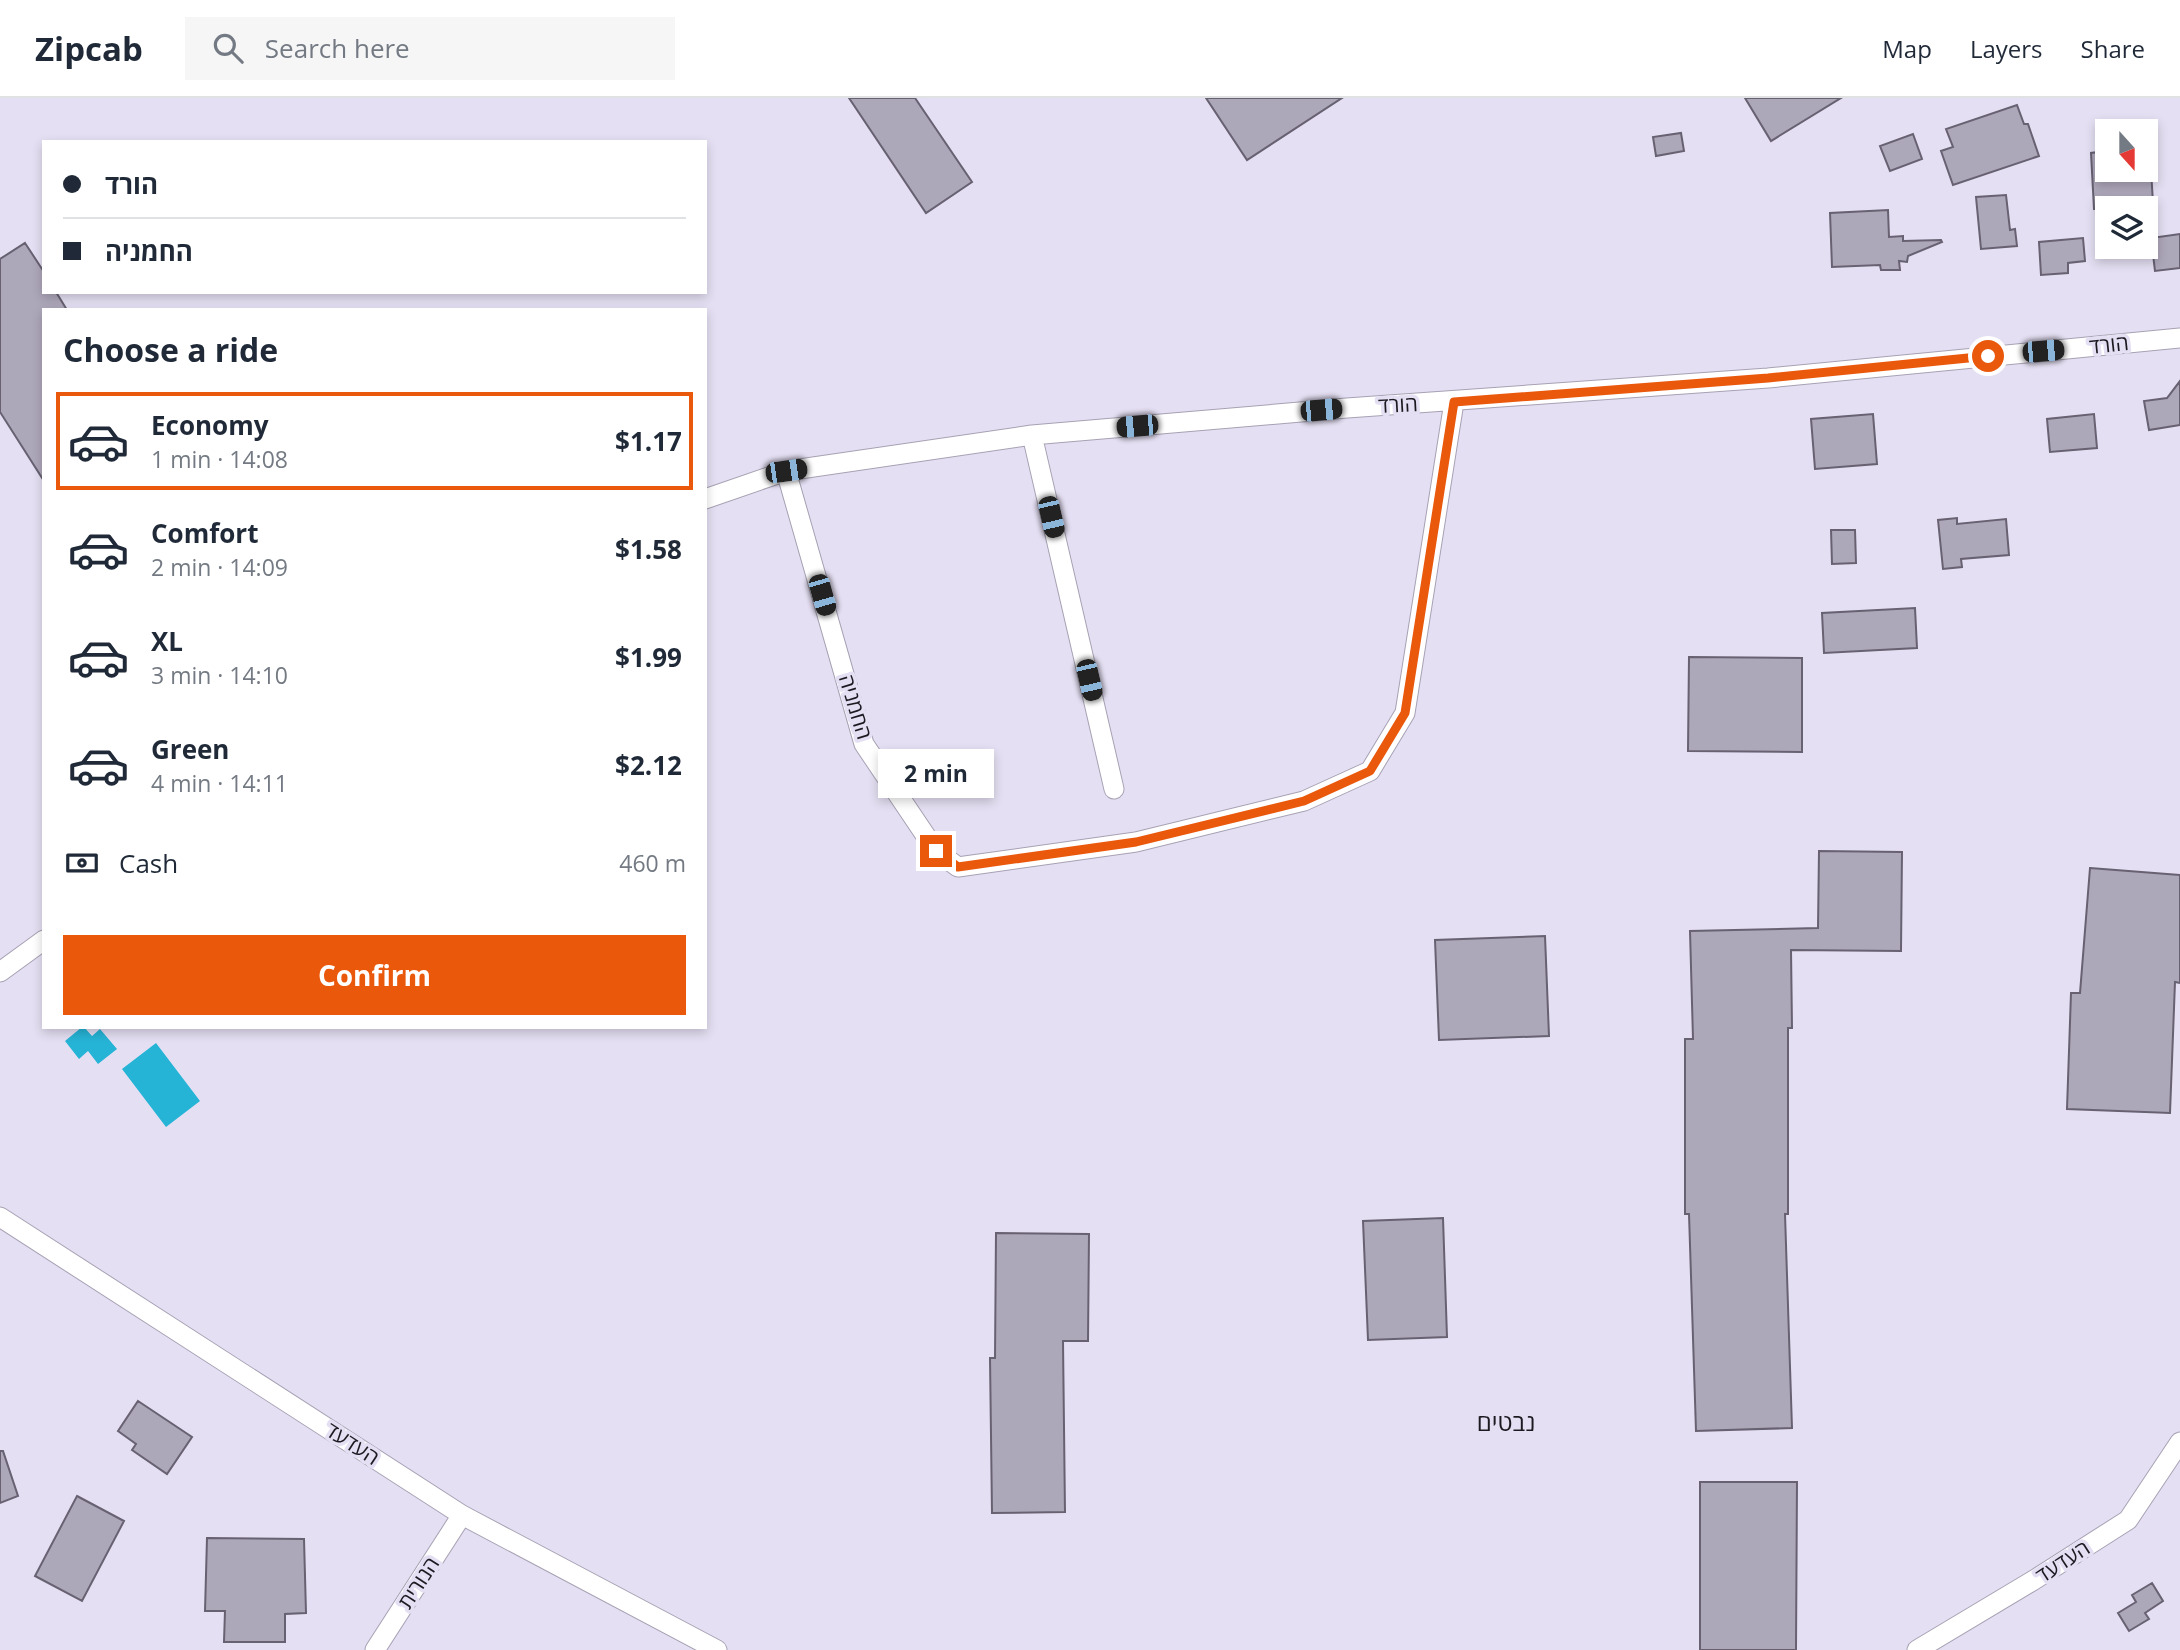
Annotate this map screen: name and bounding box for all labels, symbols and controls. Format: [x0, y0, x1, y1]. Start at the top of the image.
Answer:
search box [185, 17, 675, 80]
text: Zipcab [35, 26, 143, 71]
icon: search [209, 29, 247, 67]
text: Search here [265, 30, 410, 66]
text: Map [1882, 32, 1932, 65]
text: Layers [1970, 32, 2043, 65]
text: Share [2081, 32, 2145, 65]
north arrow [2095, 119, 2158, 182]
map controls [2095, 119, 2158, 259]
text: הורד [105, 166, 158, 202]
button: layers [2095, 196, 2158, 259]
text: החמניה [105, 233, 193, 269]
text: Choose a ride [63, 328, 278, 371]
street label: הורד [2088, 328, 2130, 360]
car [2022, 339, 2065, 363]
route start [1972, 340, 2004, 372]
street label: הורד [1377, 389, 1418, 419]
car [1300, 398, 1343, 422]
text: Economy [151, 407, 269, 443]
icon: car [67, 410, 130, 473]
car [1116, 414, 1159, 438]
text: $1.17 [615, 423, 682, 459]
text: 1 min · 14:08 [151, 443, 288, 475]
car [764, 458, 809, 484]
car [1037, 494, 1066, 540]
text: Comfort [151, 515, 258, 551]
icon: car [67, 518, 130, 581]
text: $1.58 [615, 531, 682, 567]
text: 2 min · 14:09 [151, 551, 288, 583]
car [807, 572, 838, 618]
text: XL [151, 623, 183, 659]
icon: car [67, 626, 130, 689]
text: $1.99 [615, 639, 682, 675]
car [1075, 657, 1104, 703]
text: 3 min · 14:10 [151, 659, 288, 691]
street label: החמניה [833, 671, 879, 743]
text: Green [151, 731, 229, 767]
icon: car [67, 734, 130, 797]
text: $2.12 [615, 747, 682, 783]
callout: 2 min [878, 750, 994, 798]
text: 2 min [904, 757, 968, 789]
text: 4 min · 14:11 [151, 767, 288, 799]
route end [920, 835, 952, 867]
icon: cash [63, 844, 101, 882]
text: Cash [119, 845, 178, 881]
text: 460 m [619, 847, 686, 879]
button: Confirm [63, 935, 686, 1015]
district label: נבטים [1477, 1405, 1535, 1438]
street label: העדעד [320, 1415, 385, 1471]
street label: העדעד [2030, 1533, 2095, 1589]
street label: הנורית [391, 1551, 445, 1614]

